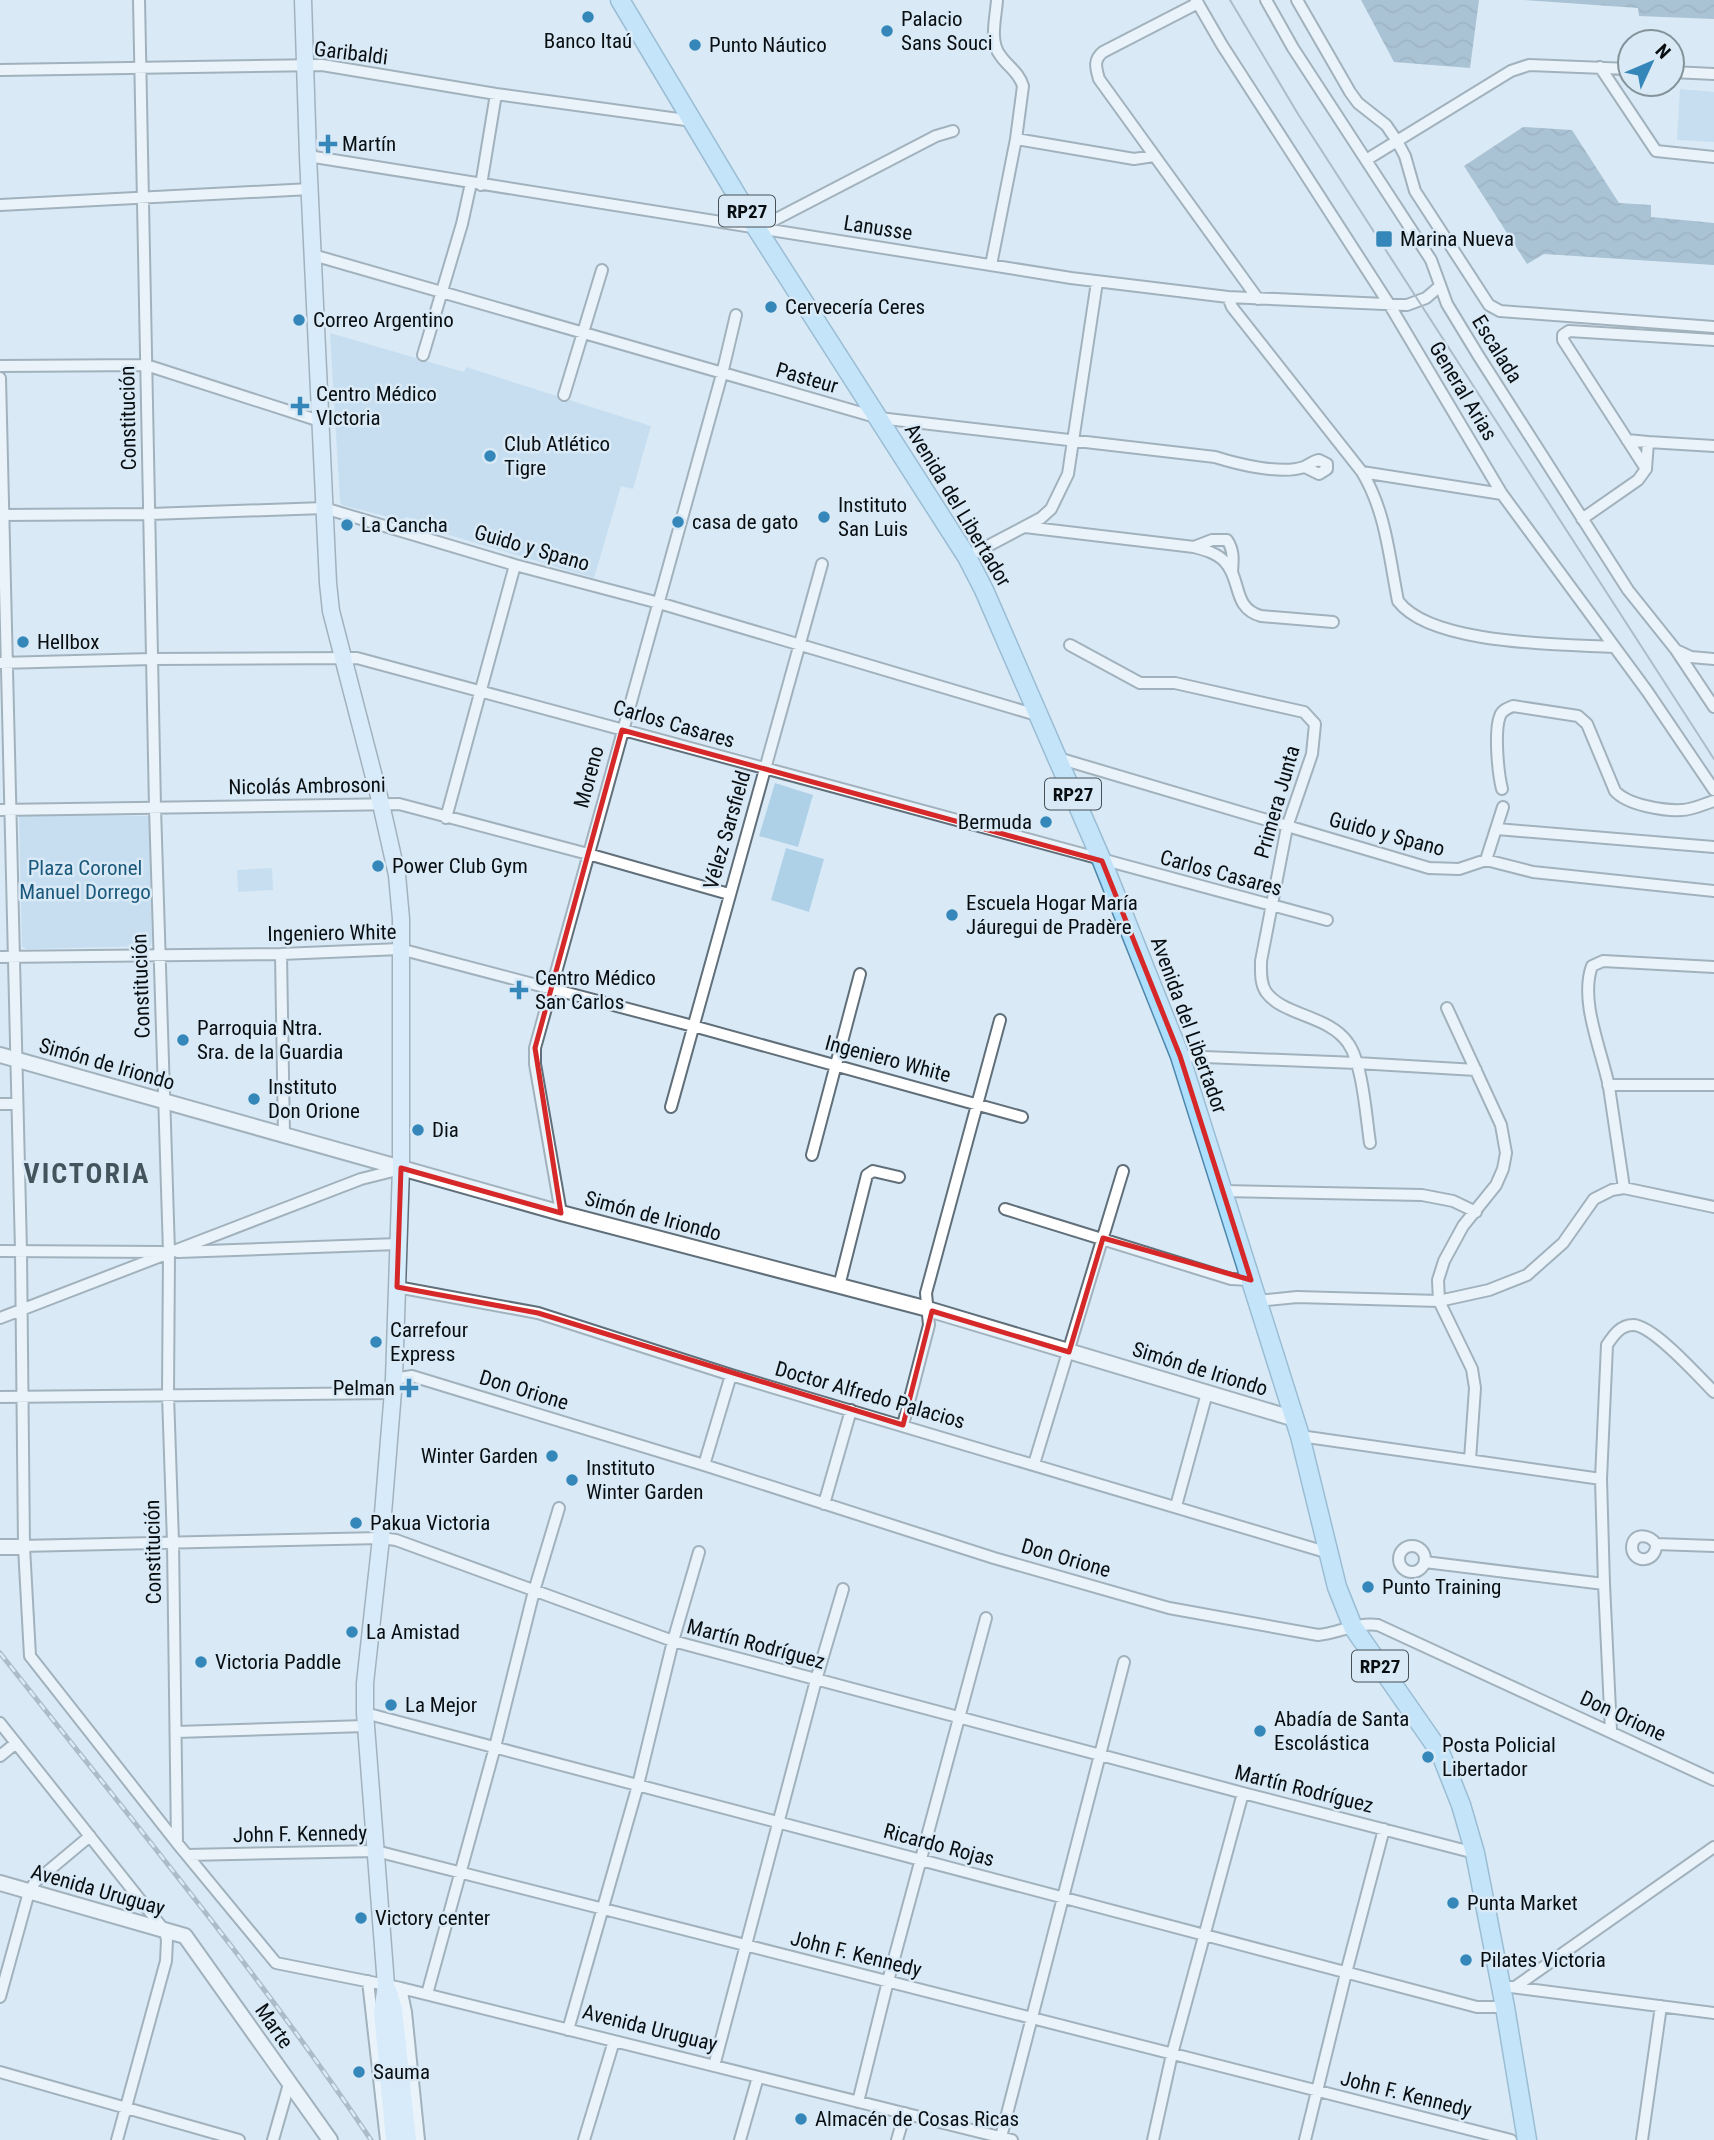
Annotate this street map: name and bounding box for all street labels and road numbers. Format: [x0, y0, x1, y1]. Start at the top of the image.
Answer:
street label: Garibaldi [313, 37, 389, 69]
road number: RP27 [719, 196, 775, 226]
street label: Lanusse [842, 211, 914, 245]
street label: Escalada [1467, 311, 1527, 387]
street label: General Arias [1424, 337, 1502, 445]
street label: Pasteur [773, 358, 841, 398]
street label: Constitución [115, 365, 141, 471]
street label: Avenida del Libertador [900, 419, 1016, 591]
street label: Guido y Spano [472, 520, 592, 576]
street label: Carlos Casares [610, 695, 738, 753]
street label: Moreno [569, 743, 609, 811]
street label: Primera Junta [1249, 743, 1305, 861]
street label: Vélez Sarsfield [699, 768, 755, 892]
street label: Nicolás Ambrosoni [228, 773, 386, 799]
road number: RP27 [1045, 778, 1101, 810]
street label: Guido y Spano [1327, 807, 1447, 861]
street label: Carlos Casares [1157, 845, 1285, 901]
street label: Ingeniero White [267, 920, 397, 946]
street label: Constitución [127, 933, 155, 1039]
street label: Avenida del Libertador [1146, 933, 1232, 1117]
street label: Ingeniero White [823, 1031, 954, 1087]
street label: Simón de Iriondo [36, 1033, 178, 1095]
street label: Simón de Iriondo [582, 1186, 724, 1246]
street label: Simón de Iriondo [1129, 1337, 1271, 1401]
street label: Doctor Alfredo Palacios [772, 1356, 968, 1434]
street label: Don Orione [477, 1365, 572, 1415]
street label: Constitución [140, 1499, 166, 1605]
street label: Don Orione [1019, 1534, 1114, 1582]
street label: Martín Rodríguez [684, 1614, 828, 1674]
road number: RP27 [1352, 1650, 1408, 1682]
street label: Don Orione [1576, 1686, 1670, 1746]
street label: Martín Rodríguez [1232, 1760, 1376, 1818]
street label: Ricardo Rojas [881, 1819, 997, 1871]
street label: John F. Kennedy [233, 1821, 368, 1847]
street label: Avenida Uruguay [28, 1859, 168, 1921]
street label: John F. Kennedy [788, 1926, 924, 1982]
street label: Marte [250, 1999, 298, 2053]
street label: Avenida Uruguay [580, 2000, 720, 2056]
street label: John F. Kennedy [1338, 2066, 1474, 2122]

